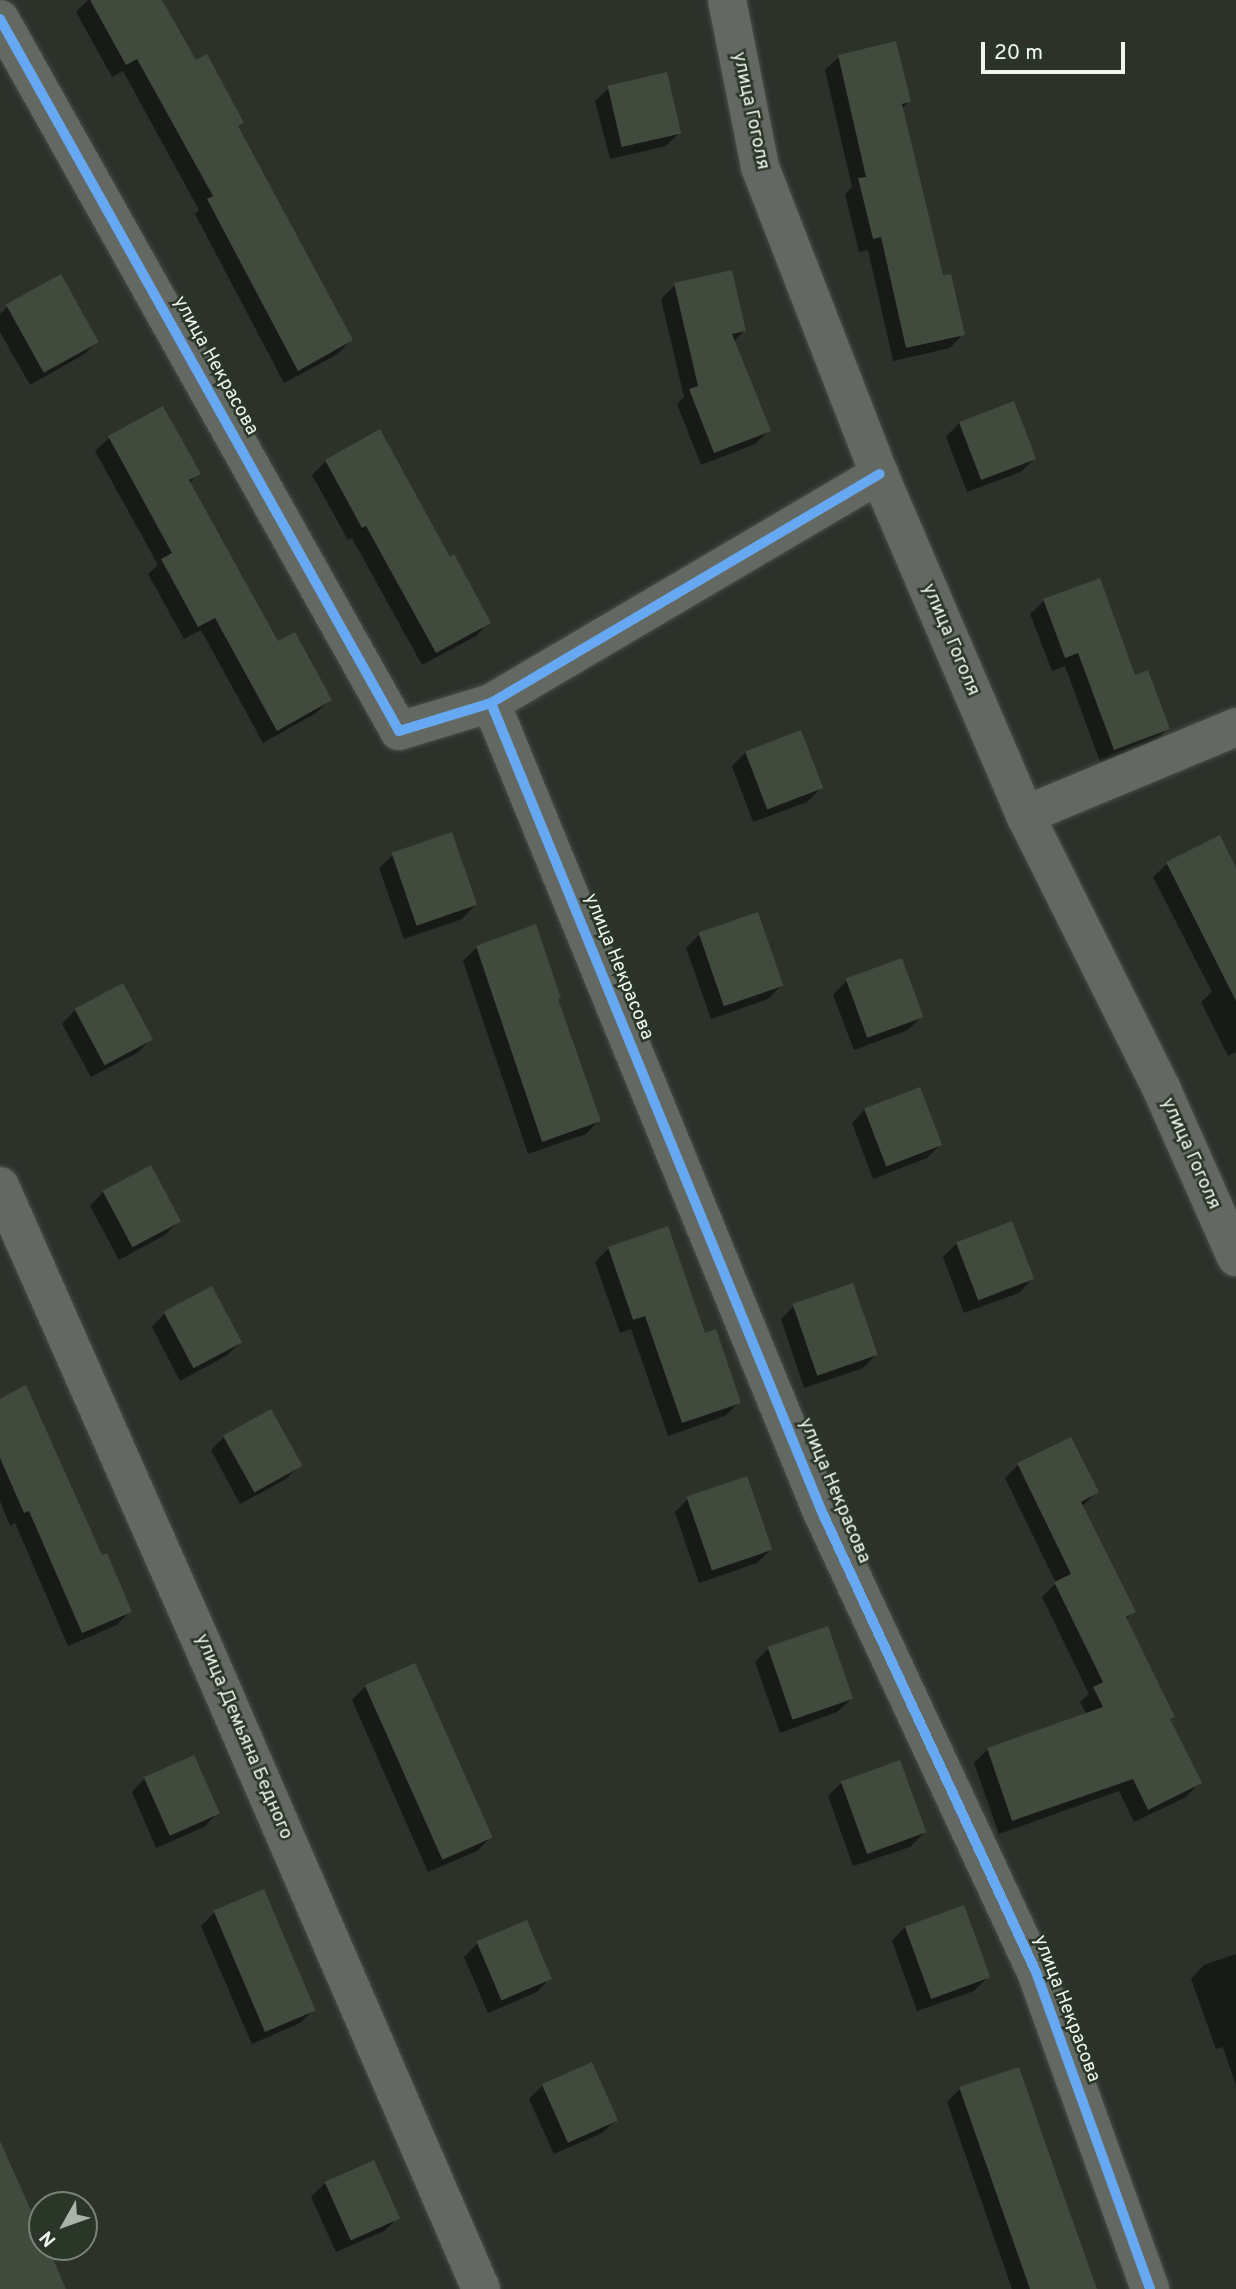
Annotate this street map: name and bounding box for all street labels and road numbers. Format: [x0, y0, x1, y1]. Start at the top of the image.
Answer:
street label: улица Гоголя [726, 50, 774, 172]
street label: улица Некрасова [167, 292, 263, 440]
street label: улица Гоголя [916, 580, 984, 700]
street label: улица Некрасова [578, 891, 658, 1043]
street label: улица Гоголя [1155, 1095, 1225, 1213]
street label: улица Некрасова [793, 1415, 875, 1567]
street label: улица Демьяна Бедного [189, 1631, 297, 1843]
street label: улица Некрасова [1027, 1932, 1105, 2086]

